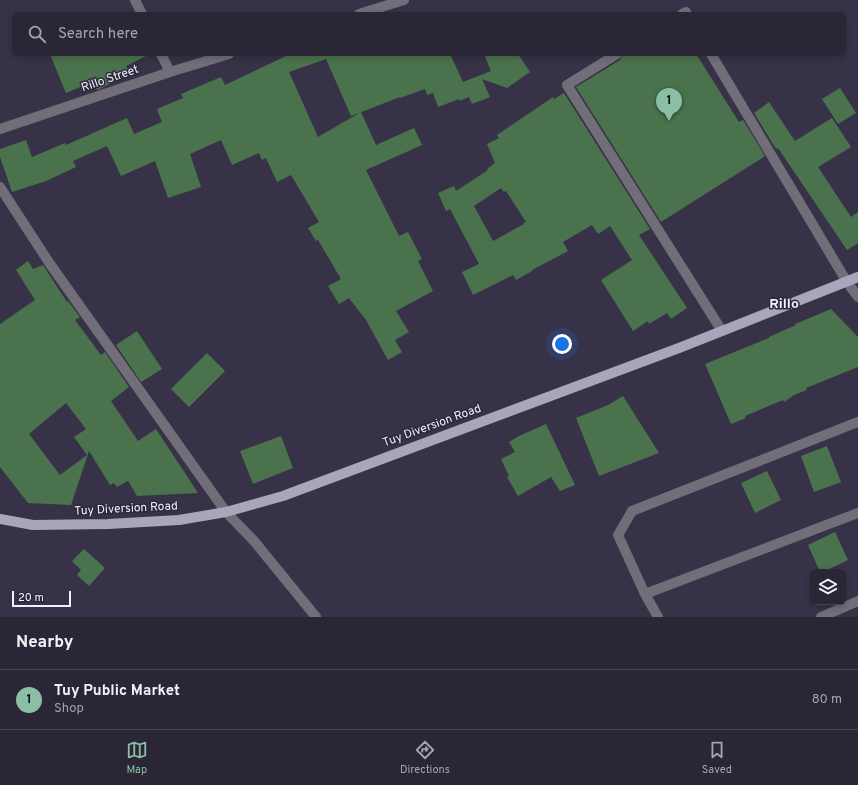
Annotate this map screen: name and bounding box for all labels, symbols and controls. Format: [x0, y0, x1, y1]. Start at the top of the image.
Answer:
search box [12, 12, 846, 56]
icon: search [26, 23, 48, 45]
text: Search here [58, 25, 138, 44]
street label: Rillo Street [79, 62, 141, 96]
pin: 1 [656, 88, 682, 121]
district label: Rillo [769, 296, 799, 313]
your location [552, 334, 572, 354]
street label: Tuy Diversion Road [381, 401, 483, 451]
street label: Tuy Diversion Road [74, 498, 178, 520]
map controls [810, 569, 846, 605]
button: layers [810, 569, 846, 605]
scale bar [12, 589, 71, 608]
text: 20 m [18, 591, 44, 605]
text: Nearby [16, 632, 73, 654]
text: Tuy Public Market [54, 682, 180, 701]
text: 1 [26, 692, 32, 708]
text: 80 m [812, 692, 842, 708]
text: Shop [54, 701, 84, 717]
tab: Map [126, 739, 148, 777]
tab: Directions [400, 739, 450, 777]
tab: Saved [702, 739, 732, 777]

